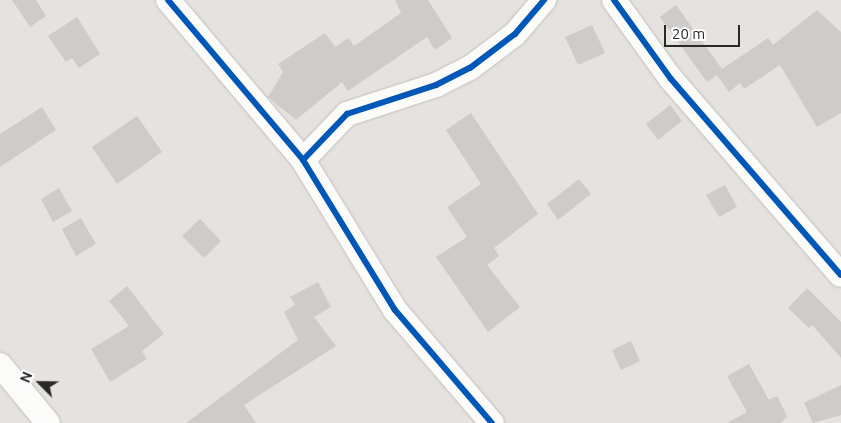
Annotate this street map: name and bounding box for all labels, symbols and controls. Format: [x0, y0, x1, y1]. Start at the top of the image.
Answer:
scale bar [666, 15, 742, 47]
text: 20 m [672, 25, 705, 42]
north arrow [15, 358, 65, 408]
text: N [17, 369, 36, 385]

